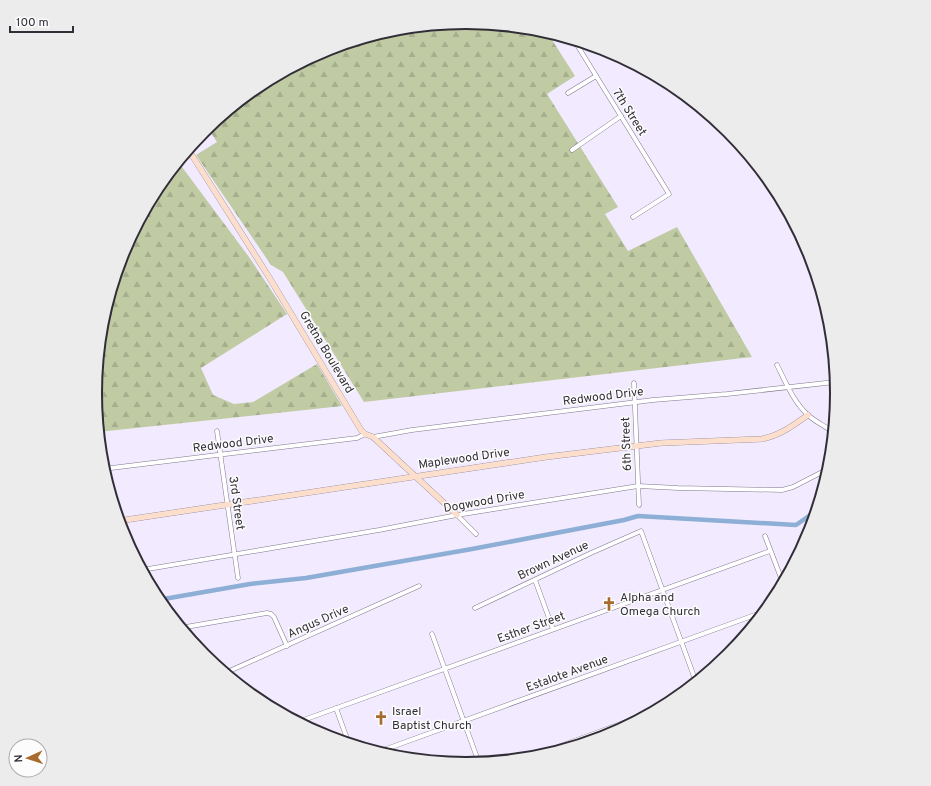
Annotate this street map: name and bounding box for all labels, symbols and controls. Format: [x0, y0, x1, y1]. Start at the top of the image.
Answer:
scale bar [10, 8, 73, 34]
text: 100 m [16, 15, 49, 31]
street label: 7th Street [608, 86, 650, 139]
street label: Gretna Boulevard [295, 308, 357, 397]
street label: Redwood Drive [562, 384, 644, 410]
street label: 6th Street [618, 417, 636, 471]
street label: Redwood Drive [192, 431, 274, 457]
street label: Maplewood Drive [417, 445, 511, 473]
street label: 3rd Street [224, 475, 248, 531]
street label: Dogwood Drive [442, 487, 526, 517]
street label: Brown Avenue [515, 537, 592, 584]
place label: Alpha and Omega Church [620, 590, 700, 620]
church icon: Alpha and Omega Church [601, 596, 617, 612]
street label: Angus Drive [285, 601, 352, 643]
street label: Esther Street [495, 608, 567, 648]
street label: Estalote Avenue [524, 652, 611, 696]
place label: Israel Baptist Church [392, 704, 472, 734]
church icon: Israel Baptist Church [373, 710, 389, 726]
north arrow [8, 738, 48, 778]
text: N [12, 754, 26, 763]

